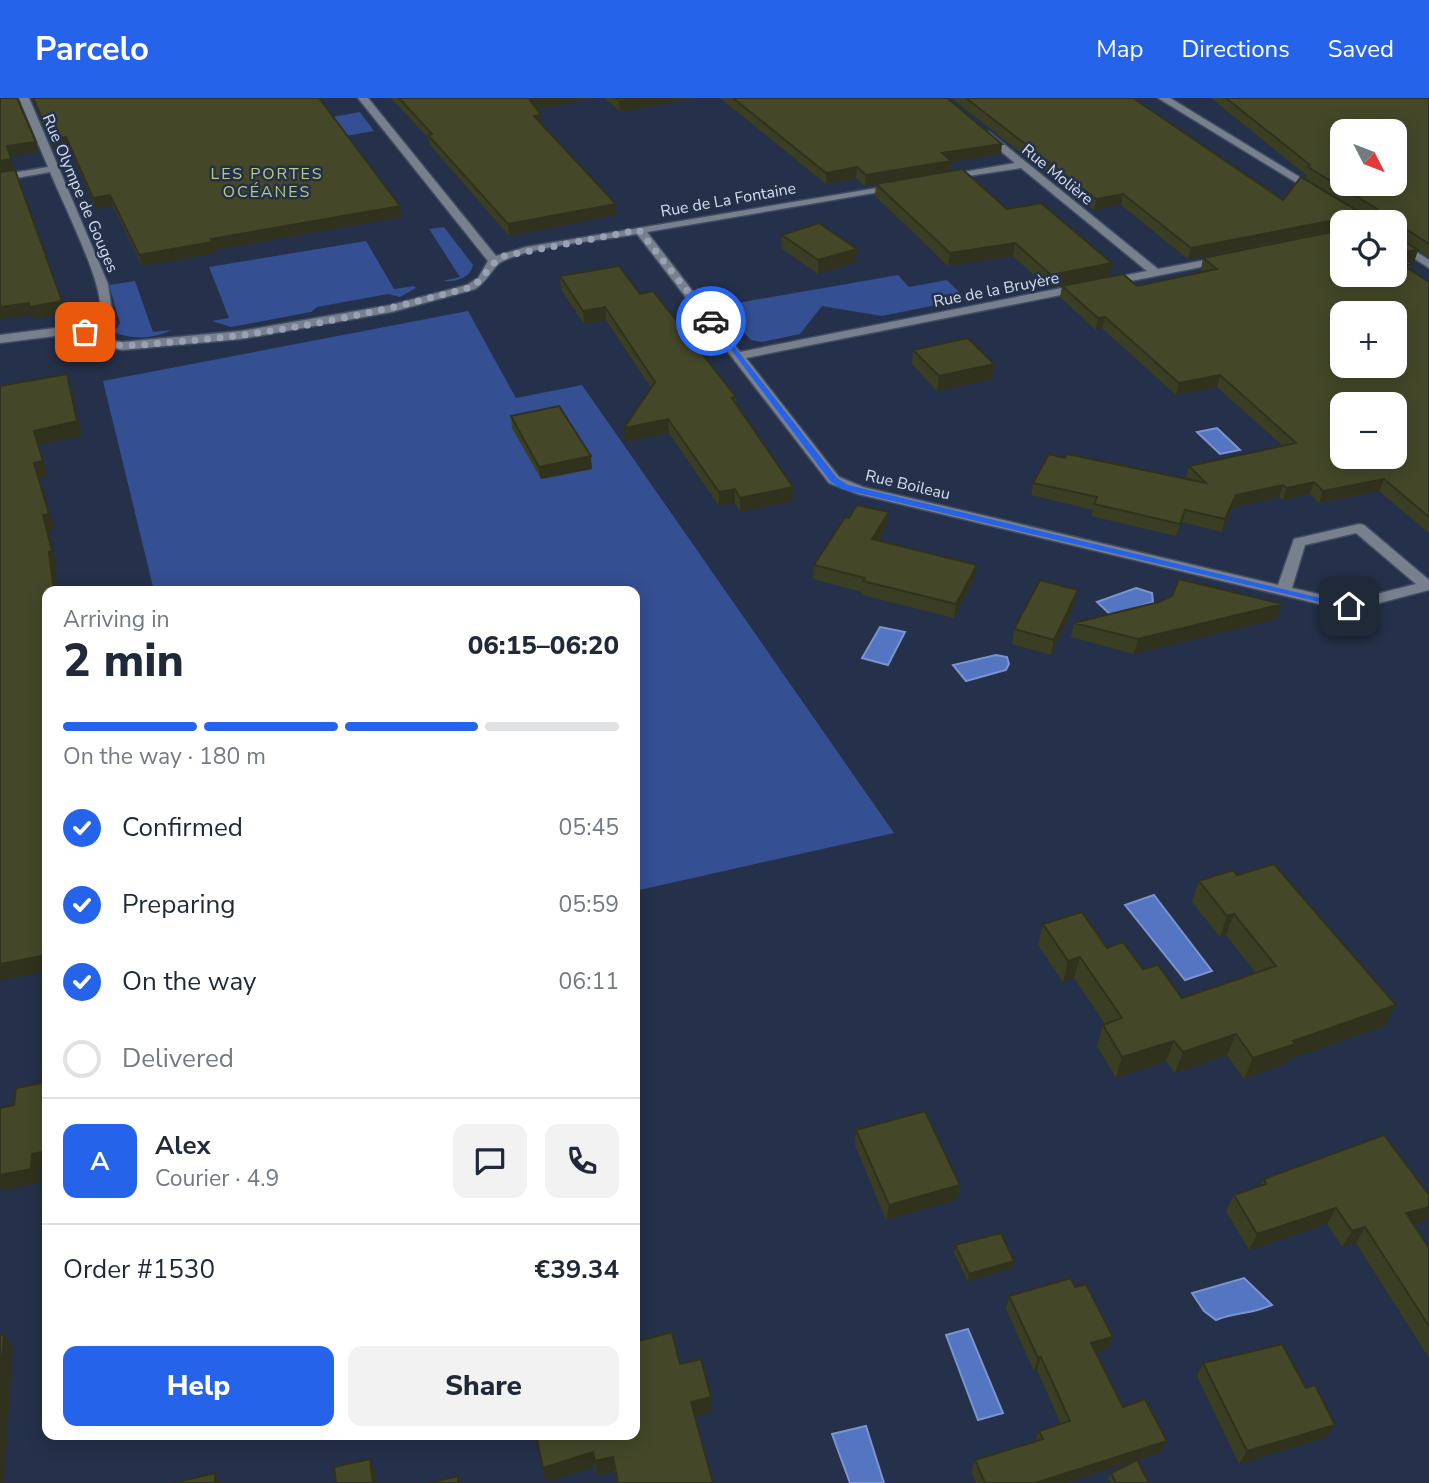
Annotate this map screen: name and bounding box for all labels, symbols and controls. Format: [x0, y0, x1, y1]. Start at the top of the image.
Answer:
text: Parcelo [35, 27, 149, 72]
text: Map [1096, 33, 1143, 65]
text: Directions [1181, 33, 1290, 65]
text: Saved [1328, 33, 1394, 65]
street label: Rue Olympe de Gouges [37, 111, 123, 276]
north arrow [1330, 119, 1407, 196]
map controls [1330, 119, 1407, 469]
street label: Rue Molière [1017, 139, 1098, 210]
district label: LES PORTES OCÉANES [210, 163, 324, 203]
street label: Rue de La Fontaine [659, 177, 798, 223]
button: locate [1330, 210, 1407, 287]
street label: Rue de la Bruyère [931, 267, 1061, 313]
courier [676, 286, 746, 356]
button: + [1330, 301, 1407, 378]
pin [55, 302, 115, 362]
icon: car [692, 302, 730, 340]
icon: bag [66, 313, 104, 351]
button: − [1330, 392, 1407, 469]
street label: Rue Boileau [863, 465, 952, 505]
pin [1319, 576, 1379, 636]
icon: home [1330, 587, 1368, 625]
text: Arriving in [63, 604, 170, 635]
text: 06:15–06:20 [468, 628, 619, 663]
text: 2 min [63, 629, 184, 692]
text: On the way · 180 m [63, 741, 266, 772]
icon: check [63, 809, 101, 847]
text: Confirmed [122, 810, 243, 845]
text: 05:45 [559, 812, 619, 843]
icon: check [63, 886, 101, 924]
text: Preparing [122, 887, 235, 922]
text: 05:59 [559, 889, 619, 920]
icon: check [63, 963, 101, 1001]
text: On the way [122, 964, 256, 999]
text: 06:11 [559, 966, 619, 997]
text: Delivered [122, 1041, 234, 1076]
button: chat [453, 1124, 527, 1198]
button: phone [545, 1124, 619, 1198]
text: Alex [155, 1128, 211, 1163]
text: A [90, 1144, 110, 1179]
text: Courier · 4.9 [155, 1163, 279, 1194]
text: Order #1530 [63, 1252, 215, 1287]
text: €39.34 [535, 1252, 619, 1287]
button: Help [63, 1346, 334, 1426]
button: Share [348, 1346, 619, 1426]

